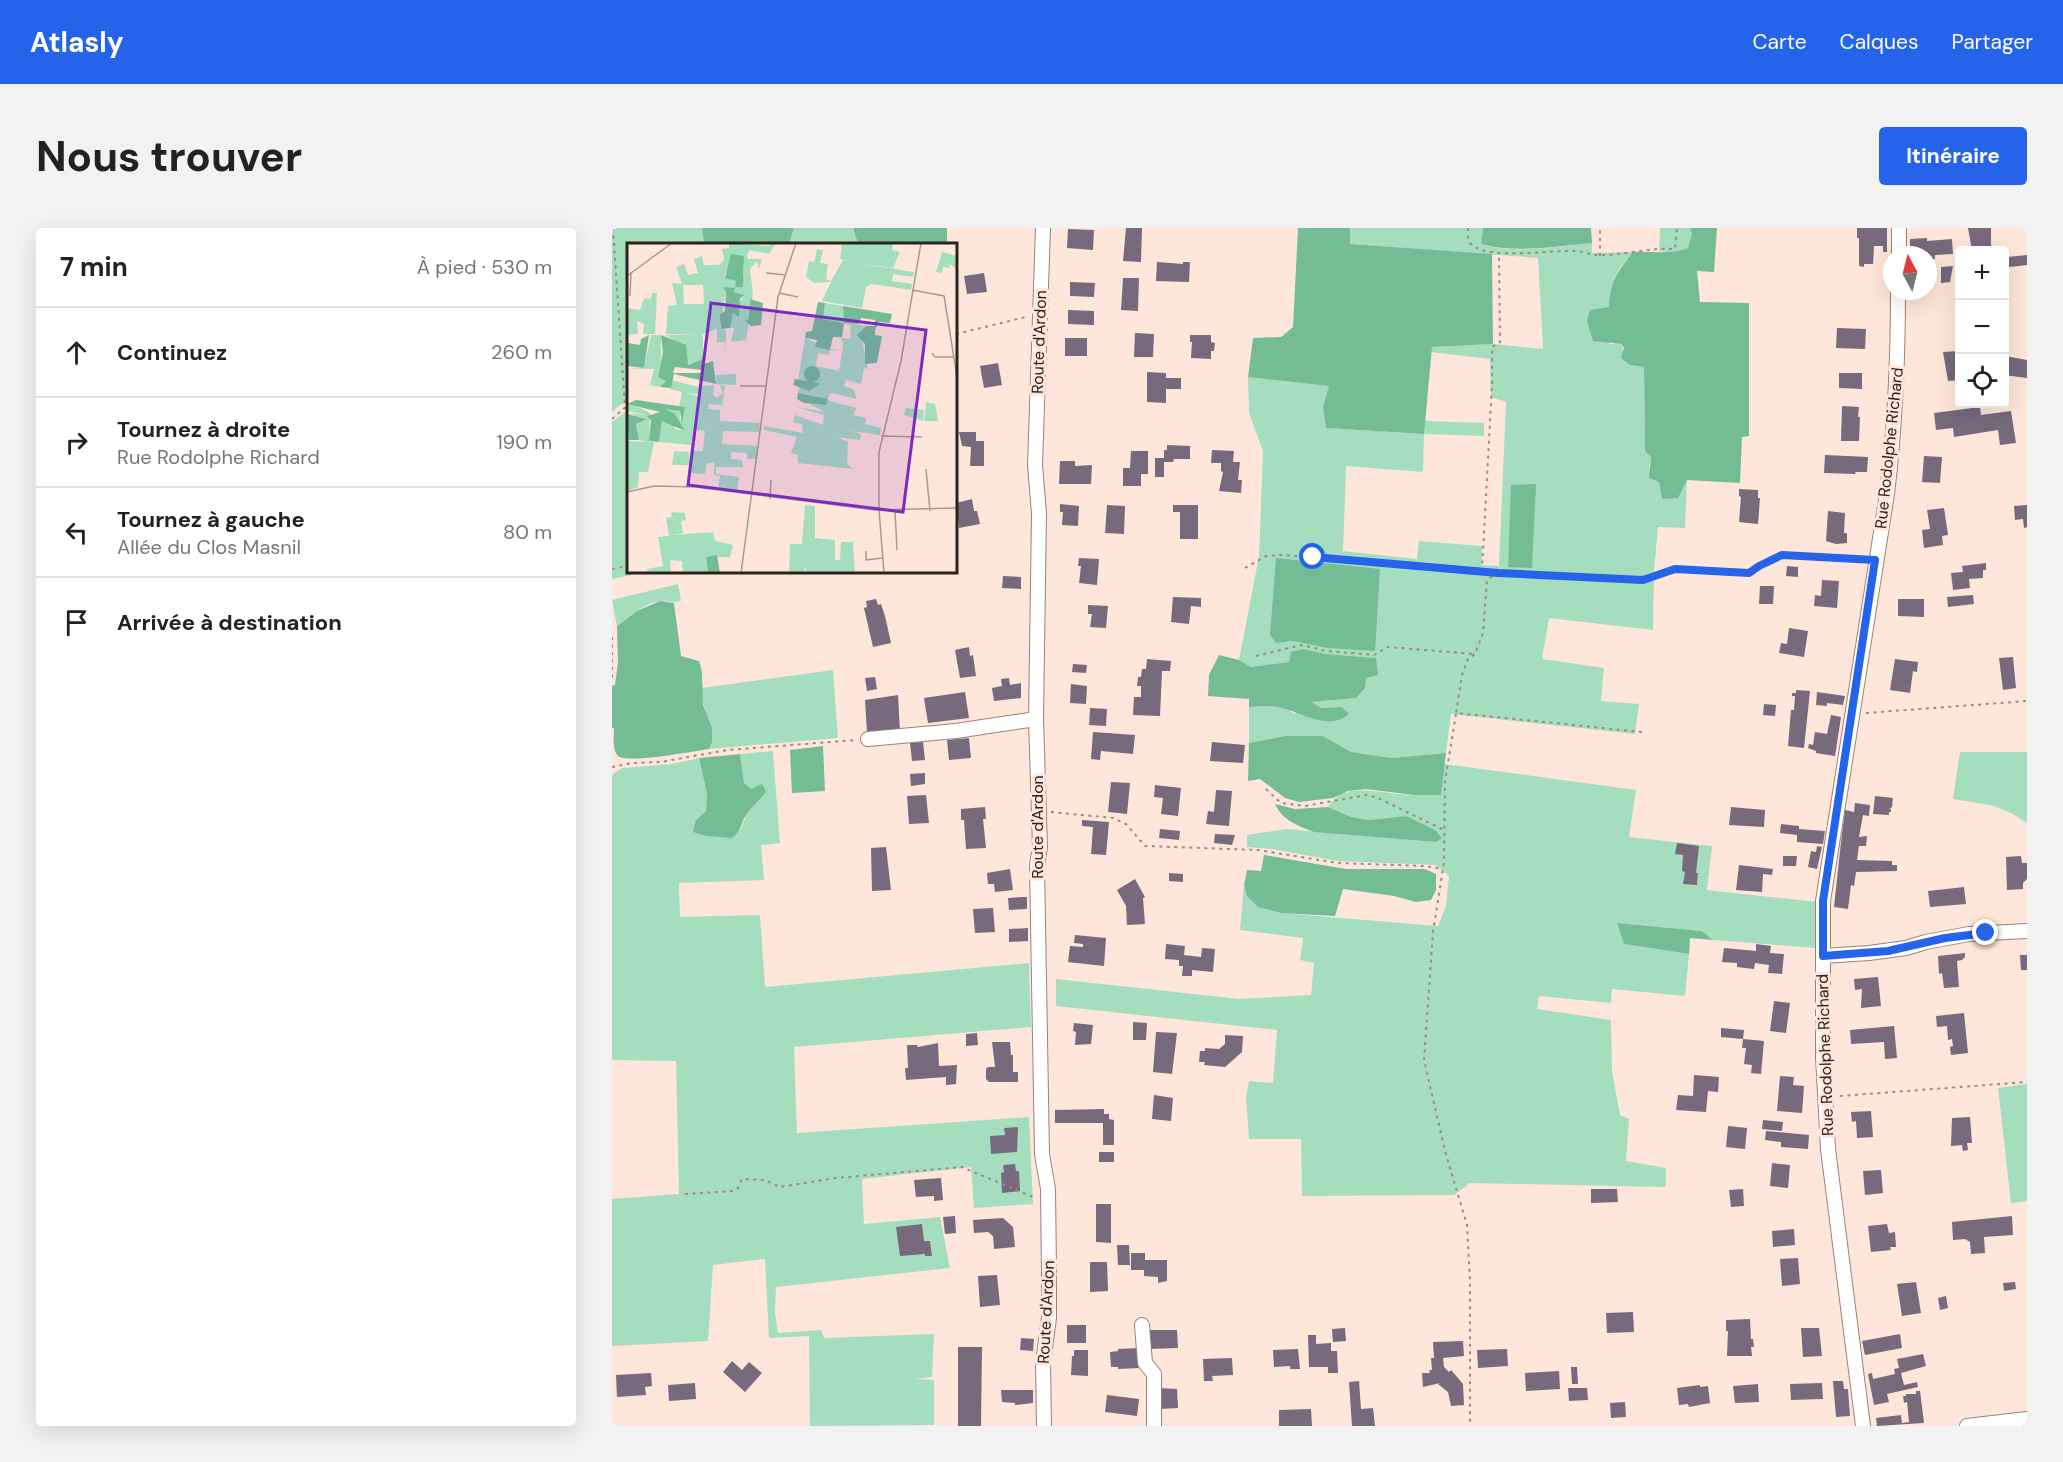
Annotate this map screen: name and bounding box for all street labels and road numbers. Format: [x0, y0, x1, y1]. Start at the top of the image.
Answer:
street label: Route d'Ardon [1027, 290, 1051, 394]
street label: Rue Rodolphe Richard [1870, 366, 1908, 530]
street label: Route d'Ardon [1027, 775, 1048, 879]
street label: Rue Rodolphe Richard [1812, 974, 1838, 1136]
street label: Route d'Ardon [1033, 1260, 1059, 1364]

